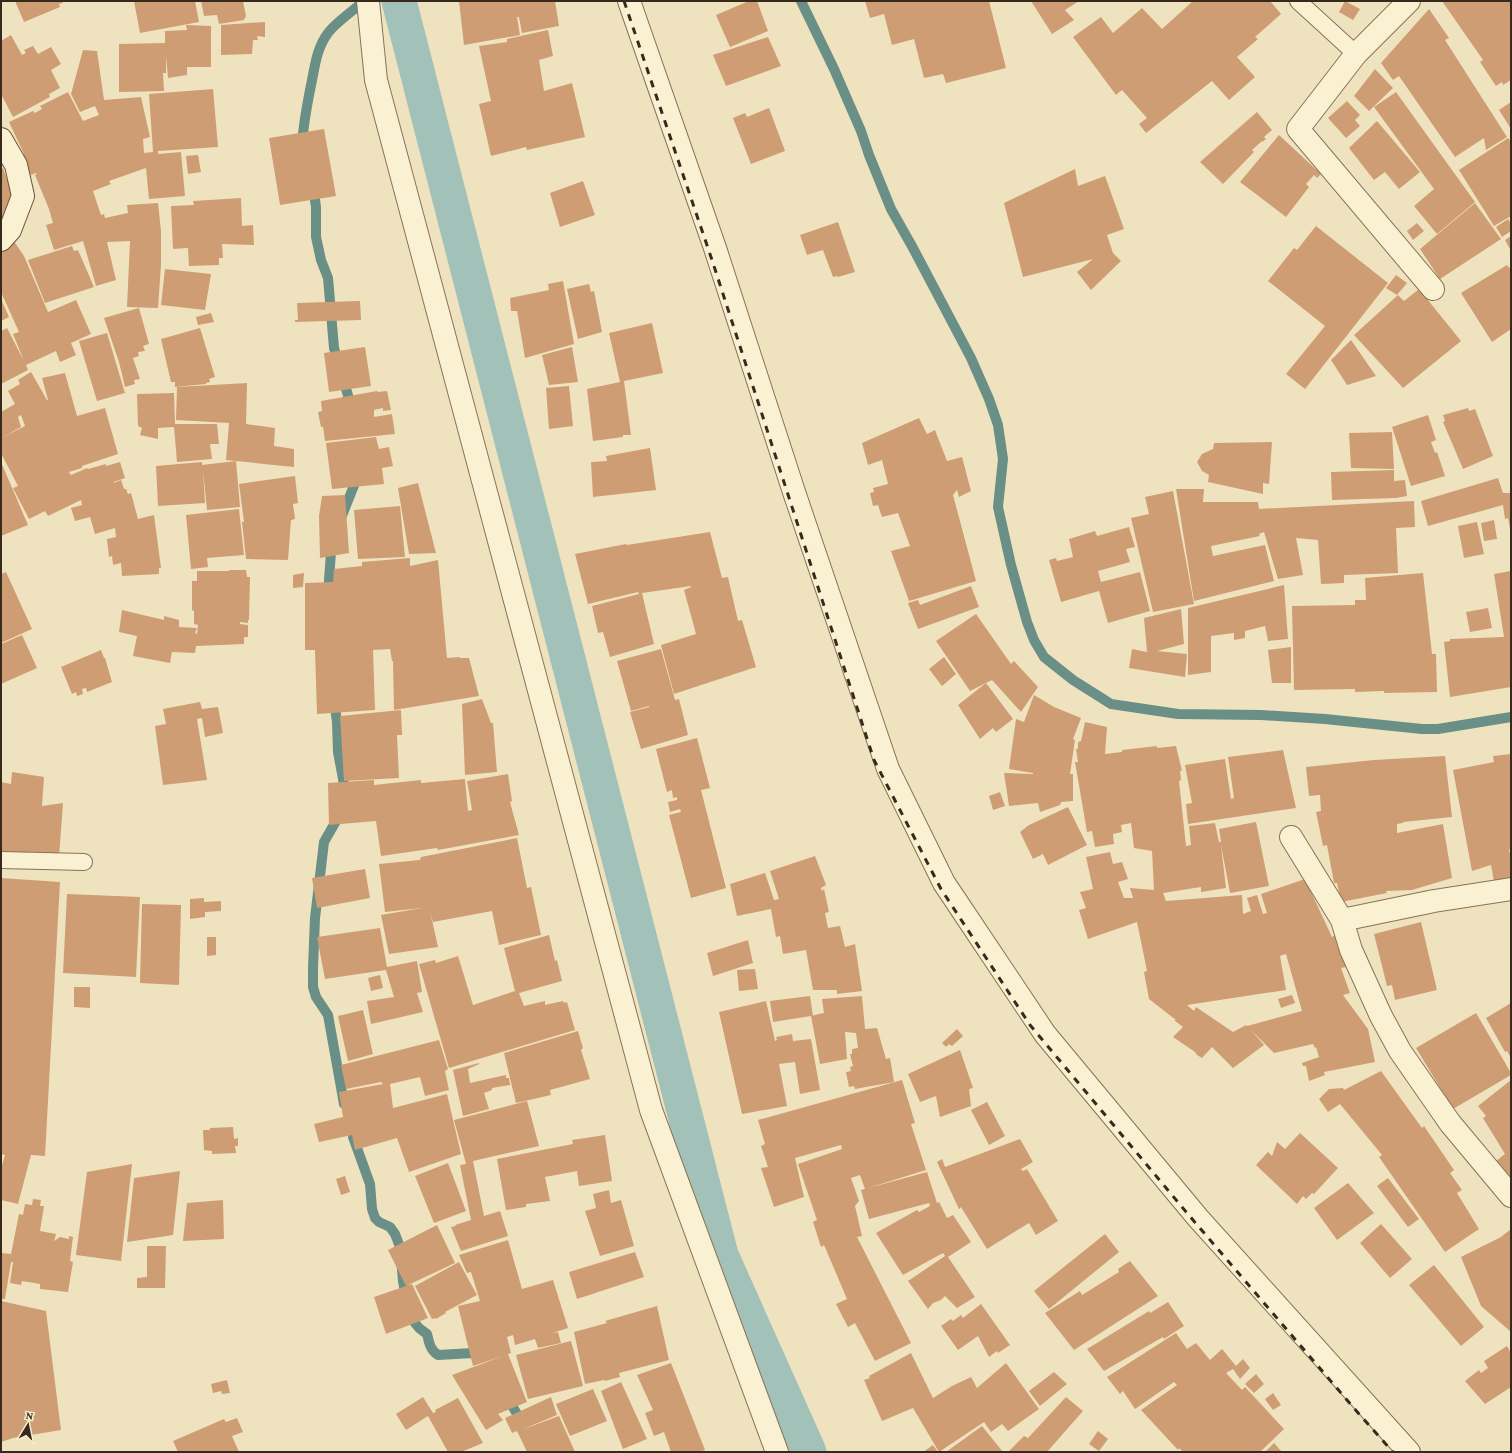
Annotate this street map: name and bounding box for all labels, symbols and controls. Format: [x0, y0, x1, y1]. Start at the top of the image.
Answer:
north arrow [8, 1405, 48, 1445]
text: N [25, 1409, 35, 1422]

